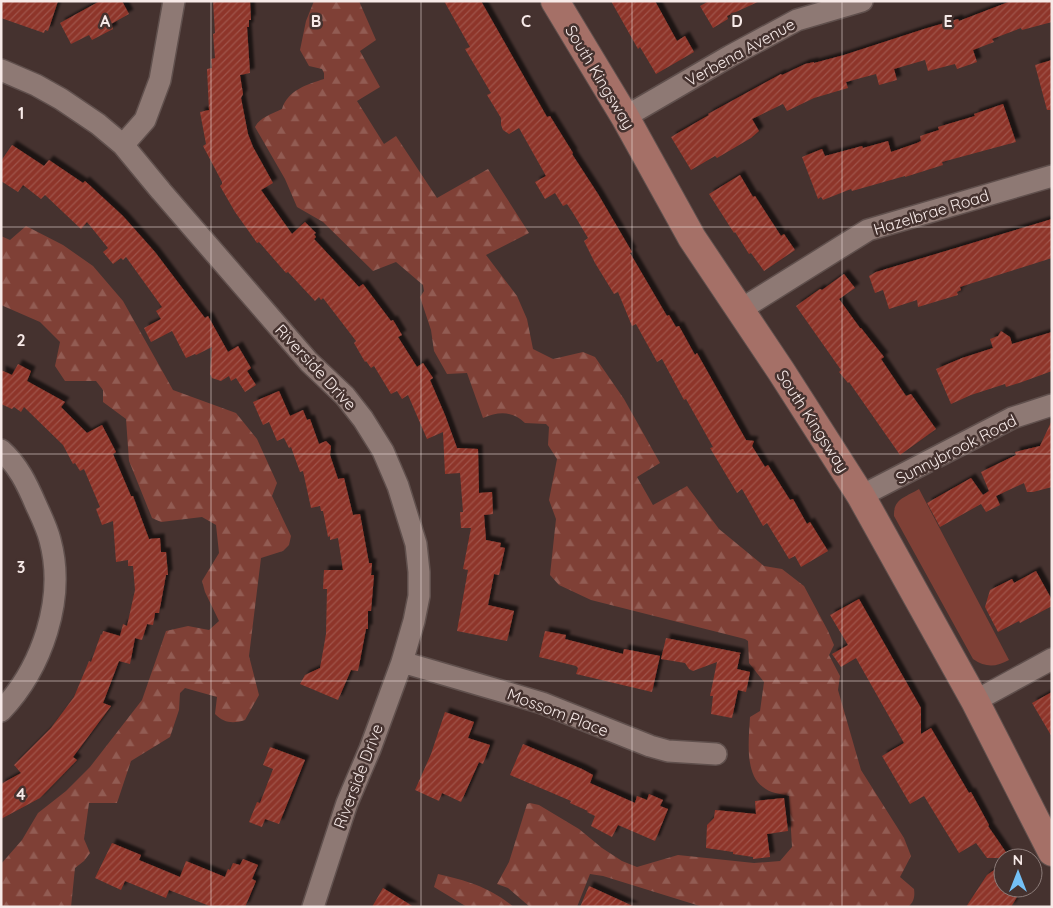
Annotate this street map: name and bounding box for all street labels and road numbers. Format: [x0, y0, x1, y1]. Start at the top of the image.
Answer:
street label: Verbena Avenue [682, 14, 798, 90]
street label: South Kingsway [561, 21, 639, 133]
street label: Hazelbrae Road [871, 185, 991, 239]
street label: Riverside Drive [271, 320, 361, 414]
street label: South Kingsway [772, 366, 854, 476]
street label: Sunnybrook Road [892, 410, 1020, 488]
street label: Mossom Place [505, 684, 611, 740]
street label: Riverside Drive [329, 721, 387, 831]

